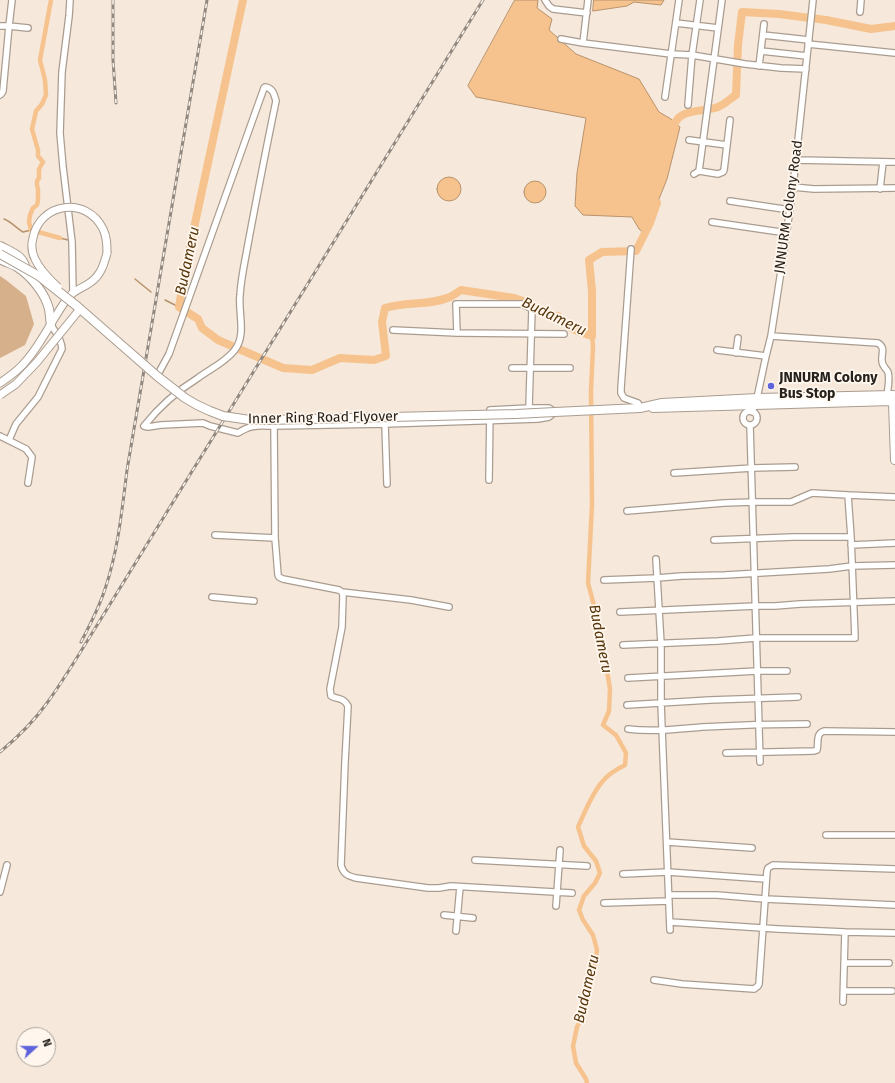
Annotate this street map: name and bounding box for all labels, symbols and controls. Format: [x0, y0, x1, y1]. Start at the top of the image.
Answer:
street label: JNNURM Colony Road [771, 139, 807, 275]
water label: Budameru [172, 225, 204, 297]
water label: Budameru [519, 294, 589, 340]
place label: JNNURM Colony Bus Stop [779, 370, 878, 402]
marker: JNNURM Colony Bus Stop [766, 381, 776, 391]
street label: Inner Ring Road Flyover [248, 408, 398, 428]
water label: Budameru [585, 603, 615, 675]
water label: Budameru [570, 953, 604, 1025]
north arrow [16, 1027, 56, 1067]
text: N [39, 1037, 54, 1049]

